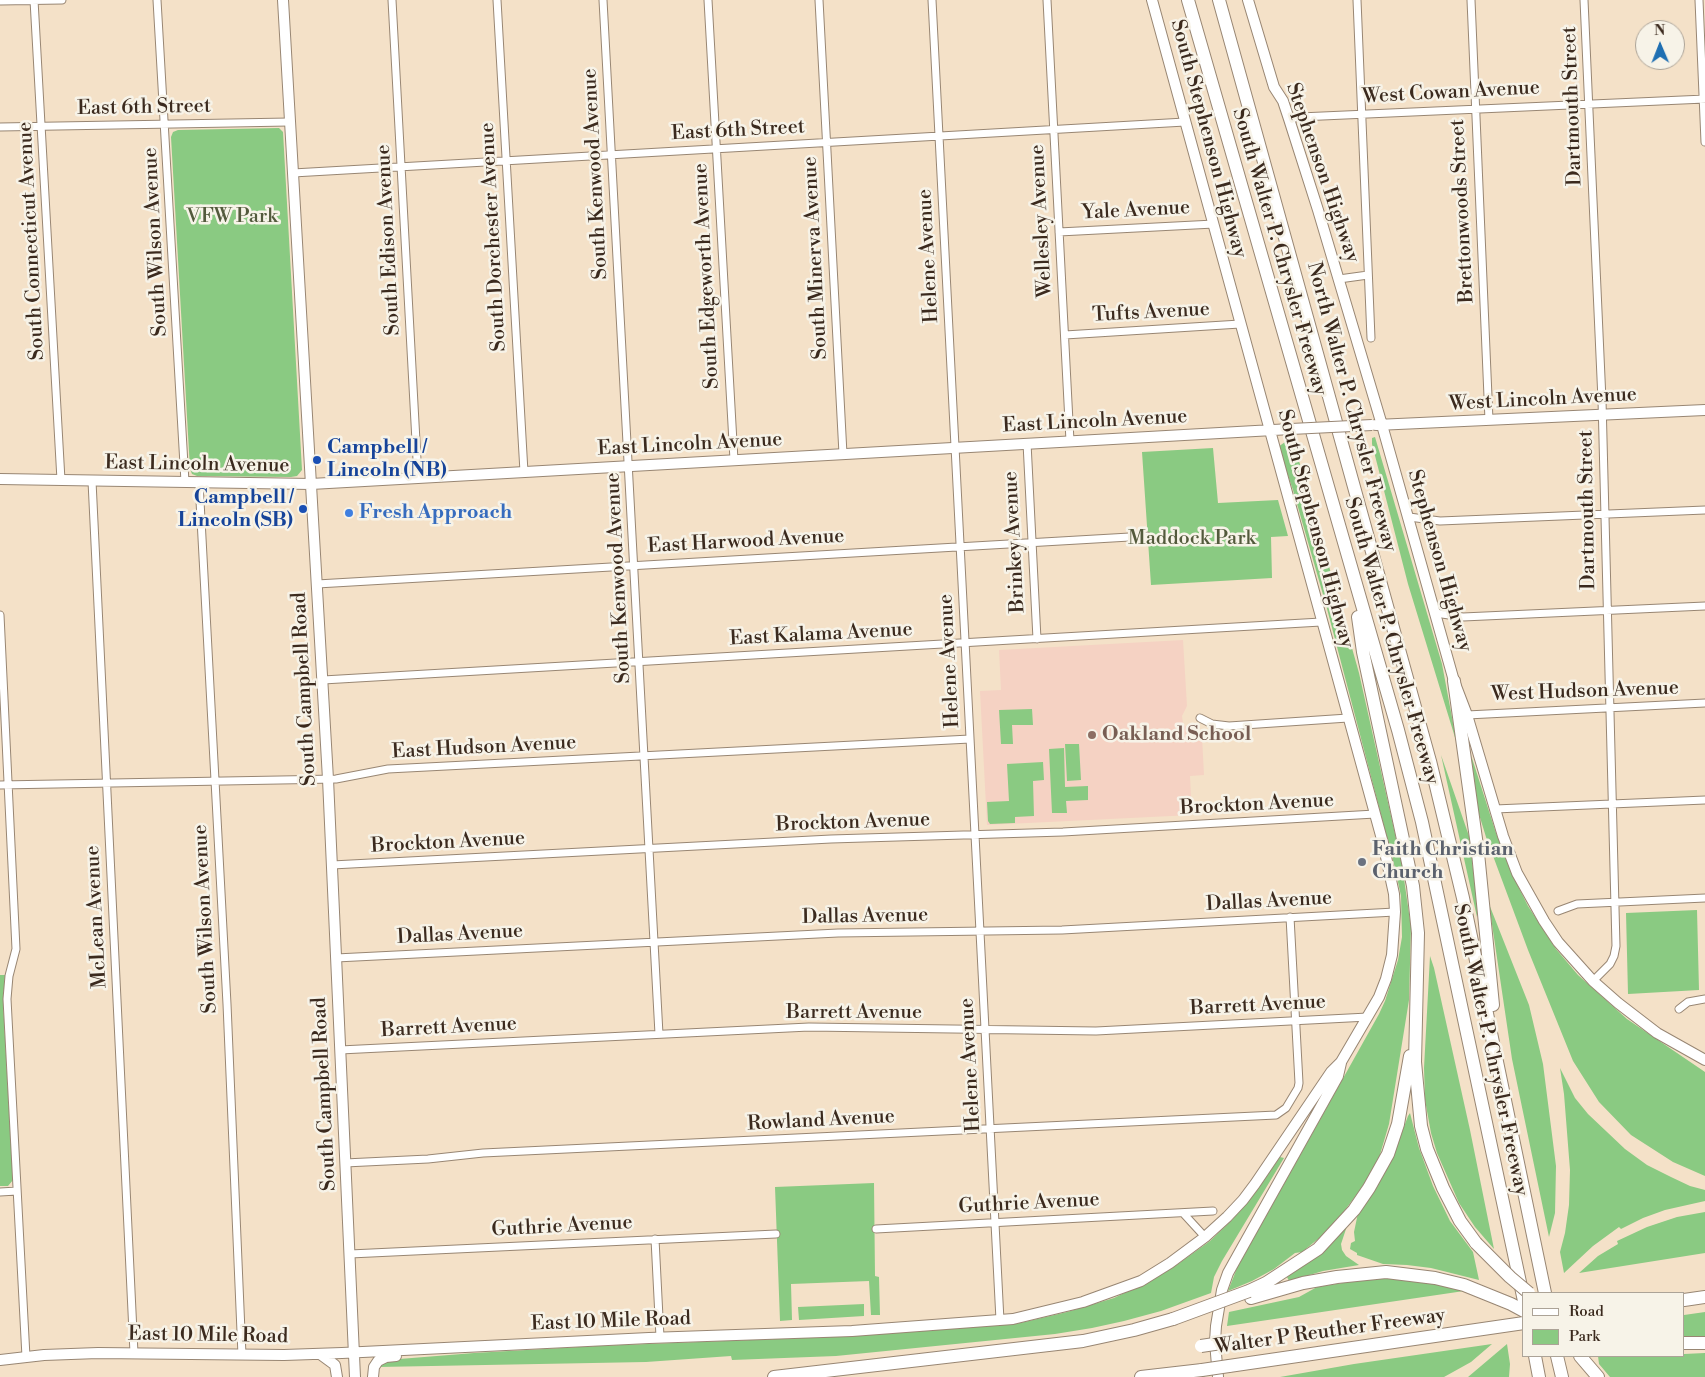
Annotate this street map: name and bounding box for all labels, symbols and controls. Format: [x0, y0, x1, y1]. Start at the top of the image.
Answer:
street label: South Stephenson Highway [1165, 17, 1251, 261]
north arrow [1635, 20, 1685, 70]
text: N [1654, 22, 1665, 40]
street label: Dartmouth Street [1558, 26, 1588, 186]
street label: South Kenwood Avenue [578, 68, 614, 280]
street label: West Cowan Avenue [1362, 76, 1540, 110]
street label: Stephenson Highway [1280, 80, 1364, 266]
street label: East 6th Street [77, 95, 211, 121]
street label: South Walter P. Chrysler Freeway [1226, 106, 1332, 398]
street label: East 6th Street [671, 116, 805, 146]
street label: Brettonwoods Street [1446, 118, 1480, 304]
street label: South Connecticut Avenue [14, 121, 50, 361]
street label: South Dorchester Avenue [476, 122, 512, 352]
street label: South Edison Avenue [372, 144, 406, 336]
street label: Wellesley Avenue [1026, 144, 1058, 298]
street label: South Wilson Avenue [139, 147, 173, 337]
street label: South Minerva Avenue [799, 156, 833, 360]
street label: South Edgeworth Avenue [689, 162, 725, 390]
street label: Helene Avenue [914, 188, 944, 324]
street label: Yale Avenue [1081, 196, 1191, 226]
park label: VFW Park [186, 205, 278, 229]
street label: North Walter P. Chrysler Freeway [1301, 260, 1401, 554]
street label: Tufts Avenue [1092, 298, 1210, 328]
street label: West Lincoln Avenue [1448, 383, 1638, 417]
street label: East Lincoln Avenue [1002, 405, 1188, 439]
street label: South Stephenson Highway [1272, 407, 1358, 651]
street label: East Lincoln Avenue [597, 428, 783, 462]
street label: Dartmouth Street [1575, 430, 1601, 590]
place label: Campbell / Lincoln (NB) [327, 436, 447, 483]
street label: East Lincoln Avenue [104, 451, 290, 479]
marker: Campbell / Lincoln (NB) [311, 454, 323, 466]
street label: Stephenson Highway [1401, 467, 1477, 655]
street label: Brinkey Avenue [999, 471, 1031, 613]
street label: South Kenwood Avenue [601, 472, 637, 684]
place label: Campbell / Lincoln (SB) [178, 486, 293, 533]
street label: South Walter P. Chrysler Freeway [1338, 495, 1444, 787]
place label: Fresh Approach [359, 501, 512, 525]
marker: Campbell / Lincoln (SB) [297, 503, 309, 515]
marker: Fresh Approach [343, 507, 355, 519]
street label: East Harwood Avenue [647, 525, 845, 559]
park label: Maddock Park [1128, 527, 1256, 551]
street label: South Campbell Road [288, 591, 322, 787]
street label: Helene Avenue [935, 593, 965, 729]
street label: East Kalama Avenue [729, 618, 913, 652]
street label: West Hudson Avenue [1491, 677, 1679, 707]
place label: Oakland School [1102, 723, 1251, 747]
marker: Oakland School [1086, 729, 1098, 741]
street label: East Hudson Avenue [391, 731, 577, 765]
street label: Brockton Avenue [1179, 789, 1335, 821]
street label: Brockton Avenue [775, 808, 931, 838]
street label: South Wilson Avenue [189, 824, 223, 1014]
street label: Brockton Avenue [370, 827, 526, 859]
place label: Faith Christian Church [1372, 838, 1514, 885]
street label: McLean Avenue [81, 845, 113, 989]
marker: Faith Christian Church [1356, 856, 1368, 868]
street label: Dallas Avenue [1205, 887, 1333, 917]
street label: South Walter P. Chrysler Freeway [1447, 902, 1533, 1198]
street label: Dallas Avenue [802, 904, 928, 930]
street label: Dallas Avenue [396, 920, 524, 950]
street label: Barrett Avenue [1189, 990, 1327, 1022]
street label: South Campbell Road [308, 996, 342, 1192]
street label: Helene Avenue [956, 997, 986, 1133]
street label: Barrett Avenue [786, 1001, 922, 1025]
street label: Barrett Avenue [380, 1012, 518, 1044]
street label: Rowland Avenue [747, 1105, 895, 1137]
street label: Guthrie Avenue [958, 1188, 1100, 1220]
street label: Guthrie Avenue [491, 1211, 633, 1243]
legend [1522, 1292, 1685, 1357]
text: Road [1569, 1302, 1604, 1321]
street label: Walter P Reuther Freeway [1213, 1304, 1447, 1360]
street label: East 10 Mile Road [531, 1307, 691, 1337]
street label: East 10 Mile Road [128, 1323, 288, 1349]
text: Park [1569, 1327, 1600, 1346]

